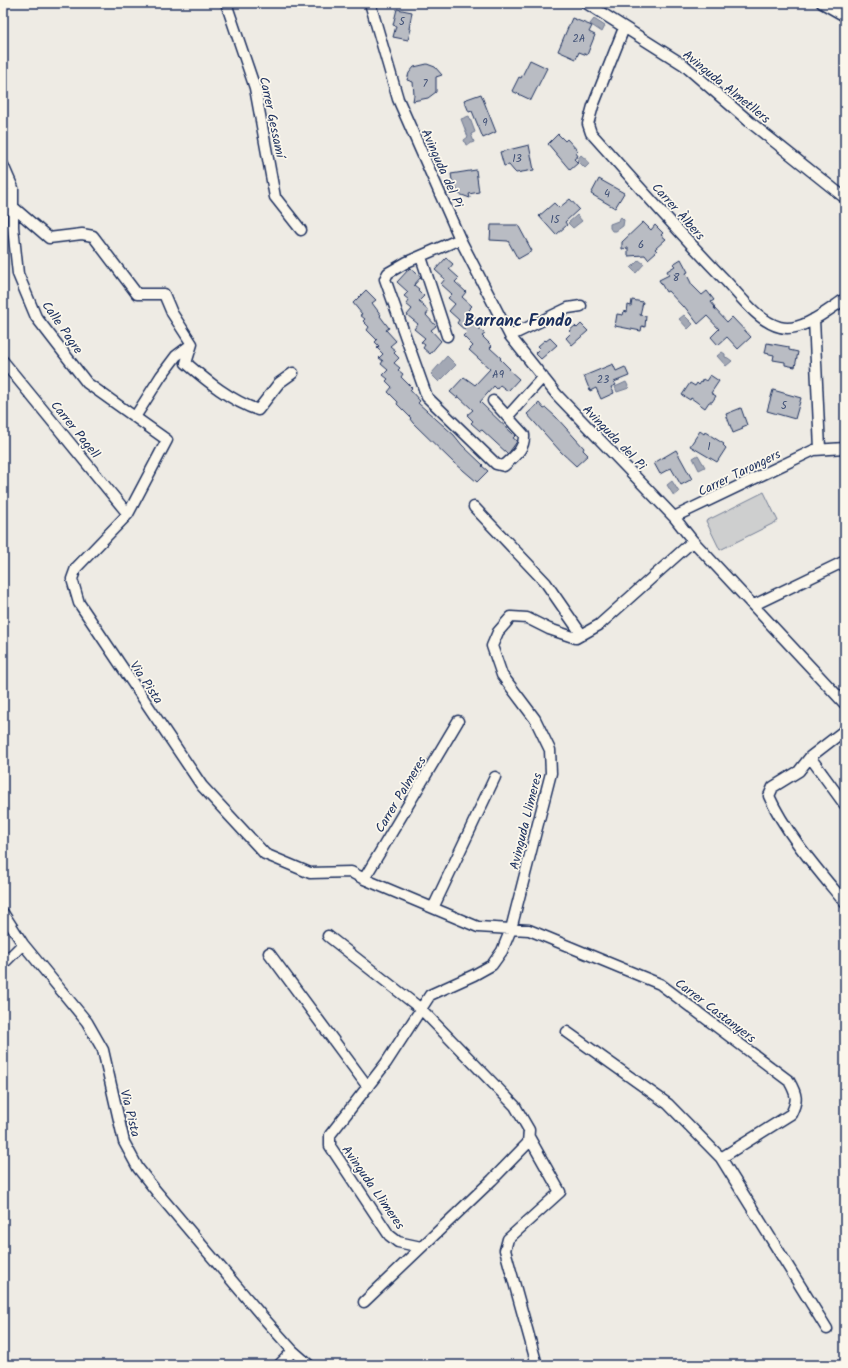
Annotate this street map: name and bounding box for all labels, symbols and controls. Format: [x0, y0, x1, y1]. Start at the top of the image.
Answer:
house number: 5 [399, 13, 406, 31]
house number: 2A [572, 30, 586, 48]
street label: Avinguda Almetllers [677, 45, 775, 130]
street label: Carrer Gessamí [253, 75, 291, 162]
house number: 7 [422, 75, 428, 93]
house number: 9 [482, 114, 488, 132]
street label: Avinguda del Pi [415, 126, 469, 212]
house number: 13 [512, 150, 522, 168]
street label: Carrer Àlbers [646, 178, 710, 246]
house number: 4 [604, 185, 610, 203]
house number: 15 [550, 211, 561, 229]
house number: 6 [638, 236, 644, 254]
house number: 8 [673, 269, 680, 287]
street label: Calle Pagre [36, 297, 88, 359]
district label: Barranc Fondo [464, 308, 572, 335]
house number: A9 [492, 366, 505, 384]
house number: 23 [597, 371, 609, 389]
street label: Carrer Pagell [45, 396, 105, 464]
house number: 5 [781, 397, 788, 415]
street label: Avinguda del Pi [577, 400, 651, 476]
house number: 1 [707, 438, 711, 456]
street label: Carrer Tarongers [695, 444, 785, 502]
street label: Via Pista [124, 657, 168, 709]
street label: Carrer Palmeres [370, 752, 433, 837]
street label: Avinguda Llimeres [504, 770, 549, 872]
street label: Carrer Castanyers [670, 974, 761, 1049]
street label: Via Pista [114, 1087, 146, 1139]
street label: Avinguda Llimeres [336, 1141, 410, 1235]

